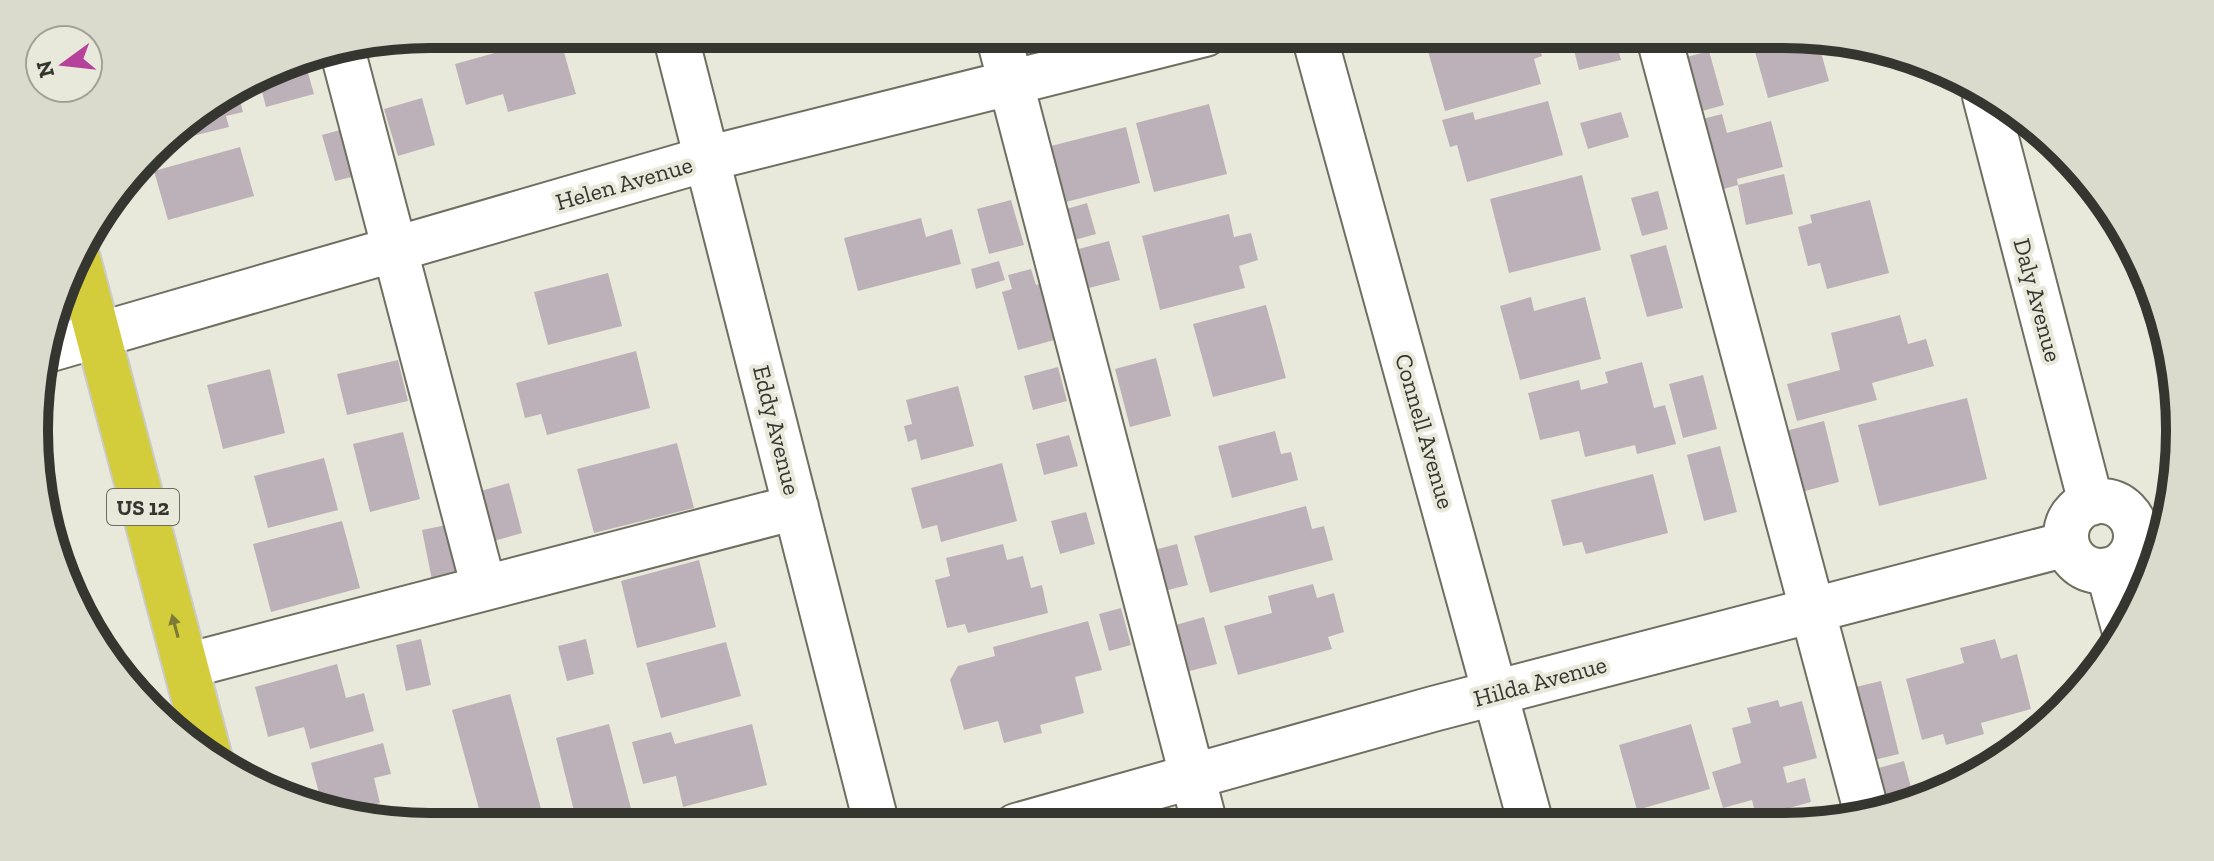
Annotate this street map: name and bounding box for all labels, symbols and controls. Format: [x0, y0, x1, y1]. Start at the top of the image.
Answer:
north arrow [24, 24, 104, 104]
text: N [30, 57, 60, 81]
street label: Helen Avenue [552, 150, 696, 216]
street label: Daly Avenue [2008, 235, 2068, 365]
street label: Connell Avenue [1389, 350, 1461, 512]
street label: Eddy Avenue [747, 362, 807, 498]
road number: US 12 [107, 489, 179, 525]
one-way arrow [168, 613, 180, 638]
street label: Hilda Avenue [1470, 649, 1610, 713]

